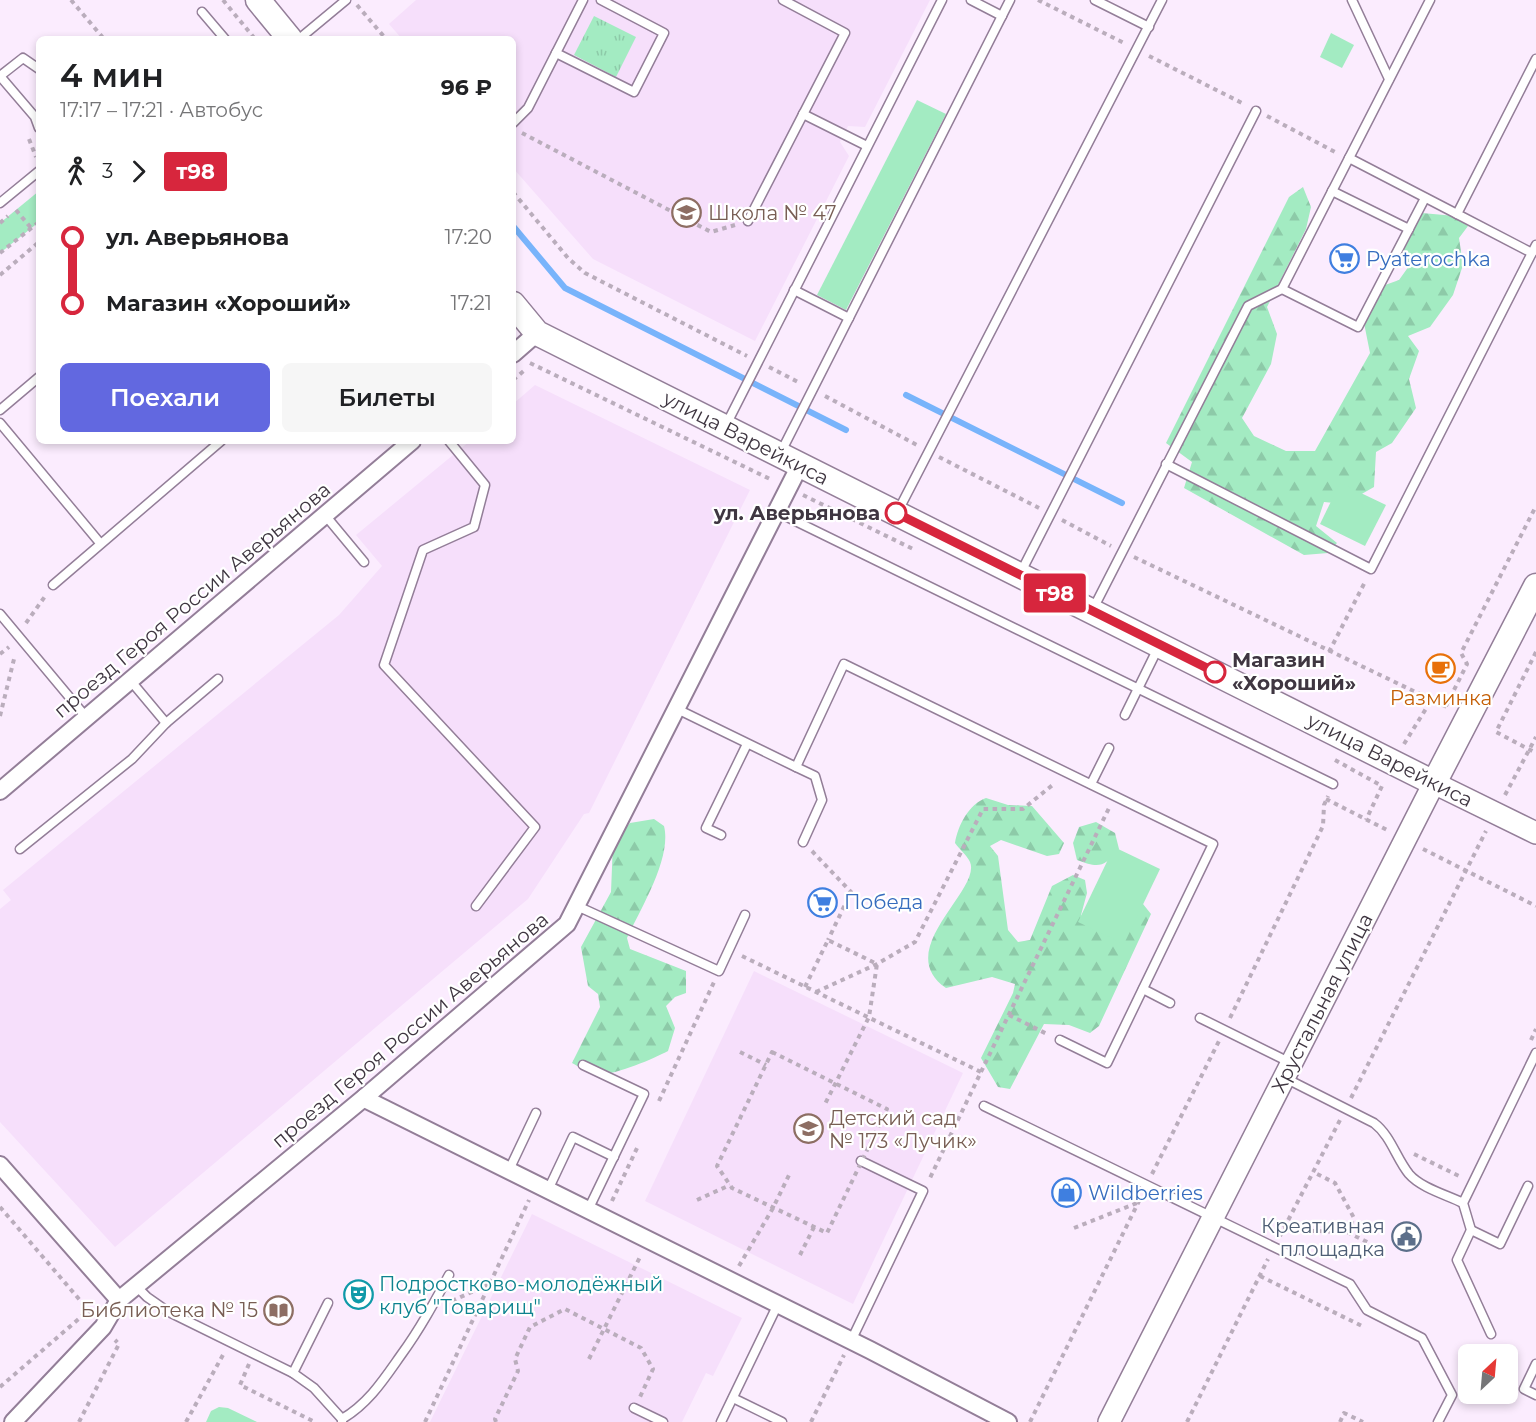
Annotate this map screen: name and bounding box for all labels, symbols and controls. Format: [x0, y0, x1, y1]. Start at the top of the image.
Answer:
text: 4 мин [60, 55, 164, 95]
text: 96 ₽ [441, 74, 492, 101]
text: 17:17 – 17:21 · Автобус [60, 98, 263, 122]
icon: walk [60, 155, 93, 188]
icon: forward [122, 155, 155, 188]
text: 3 [102, 159, 113, 183]
text: т98 [176, 159, 215, 184]
school or university icon: Школа № 47 [671, 197, 703, 229]
place label: Школа № 47 [708, 201, 837, 225]
text: ул. Аверьянова [106, 224, 289, 251]
text: 17:20 [445, 225, 492, 249]
supermarket icon: Pyaterochka [1329, 243, 1361, 275]
place label: Pyaterochka [1366, 247, 1491, 271]
text: Магазин «Хороший» [106, 290, 351, 317]
text: 17:21 [451, 291, 492, 315]
button: Поехали [60, 363, 270, 432]
button: Билеты [282, 363, 492, 432]
street label: улица Варейкиса [658, 385, 833, 490]
street label: проезд Героя России Аверьянова [49, 477, 335, 723]
place label: ул. Аверьянова [713, 501, 880, 525]
marker: ул. Аверьянова [885, 502, 907, 524]
line badge: т98 [1020, 574, 1090, 612]
text: т98 [1036, 581, 1074, 606]
place label: Магазин «Хороший» [1232, 648, 1356, 695]
cafe icon: Разминка [1425, 652, 1457, 684]
marker: Магазин «Хороший» [1204, 661, 1226, 683]
place label: Разминка [1390, 686, 1492, 710]
street label: улица Варейкиса [1302, 707, 1477, 812]
supermarket icon: Победа [807, 886, 839, 918]
place label: Победа [844, 890, 923, 914]
street label: проезд Героя России Аверьянова [267, 907, 553, 1153]
street label: Хрустальная улица [1266, 909, 1378, 1097]
place label: Детский сад № 173 «Лучик» [829, 1106, 977, 1153]
school or university icon: Детский сад № 173 «Лучик» [792, 1113, 824, 1145]
shop icon: Wildberries [1051, 1177, 1083, 1209]
place label: Wildberries [1088, 1181, 1203, 1205]
place label: Креативная площадка [1261, 1214, 1385, 1261]
public building icon: Креативная площадка [1390, 1221, 1422, 1253]
place label: Подростково-молодёжный клуб "Товарищ" [379, 1272, 663, 1319]
theatre icon: Подростково-молодёжный клуб "Товарищ" [342, 1279, 374, 1311]
library icon: Библиотека № 15 [263, 1294, 295, 1326]
place label: Библиотека № 15 [80, 1298, 258, 1322]
north arrow [1458, 1344, 1518, 1404]
map controls [1458, 1344, 1518, 1404]

